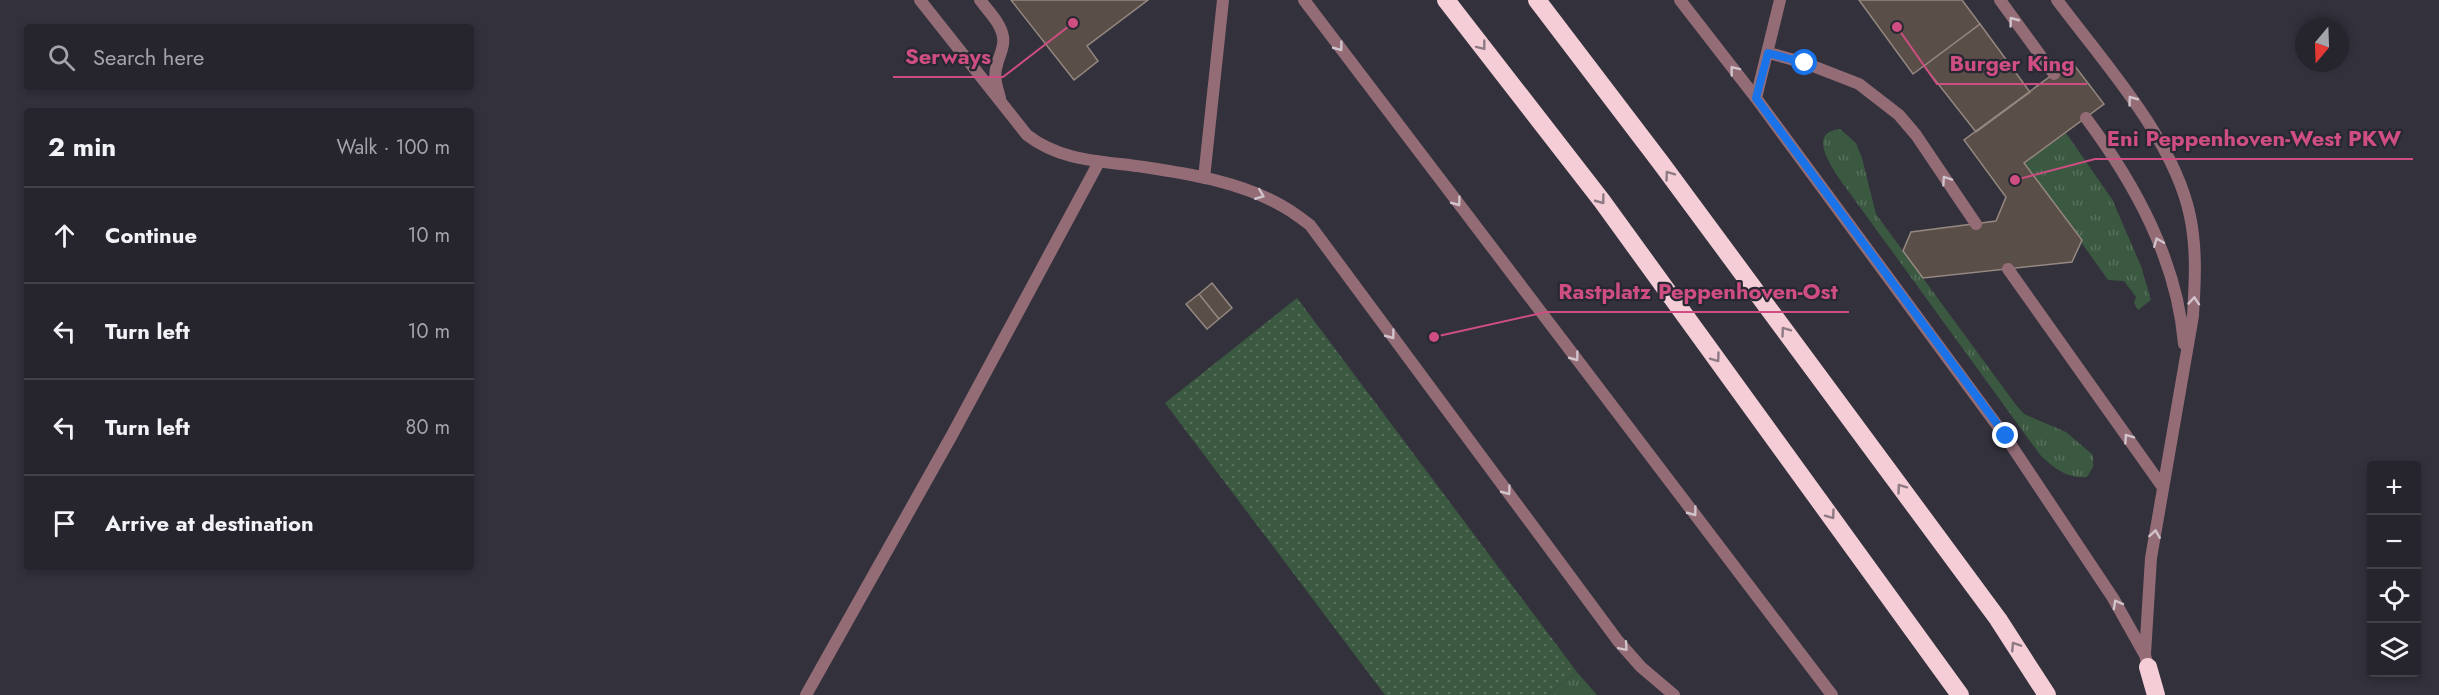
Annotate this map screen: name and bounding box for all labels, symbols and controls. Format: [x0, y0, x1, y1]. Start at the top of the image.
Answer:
one-way arrow [2010, 16, 2021, 27]
north arrow [2295, 18, 2349, 72]
search box [24, 24, 474, 90]
callout: Serways [893, 37, 1003, 77]
one-way arrow [1474, 39, 1485, 50]
text: Serways [905, 40, 991, 72]
one-way arrow [1332, 40, 1343, 51]
icon: search [45, 41, 78, 74]
text: Search here [93, 41, 204, 73]
callout: Burger King [1937, 44, 2087, 84]
text: Burger King [1949, 47, 2075, 79]
route start [1791, 49, 1817, 75]
one-way arrow [1731, 66, 1742, 77]
one-way arrow [2128, 96, 2139, 107]
callout: Eni Peppenhoven-West PKW [2095, 119, 2413, 159]
text: Eni Peppenhoven-West PKW [2107, 122, 2402, 154]
text: 2 min [48, 128, 116, 166]
text: Walk · 100 m [337, 133, 450, 162]
one-way arrow [1665, 170, 1676, 181]
one-way arrow [1942, 175, 1953, 186]
one-way arrow [1254, 188, 1265, 200]
one-way arrow [1594, 194, 1605, 205]
one-way arrow [1450, 195, 1461, 206]
icon: ahead [48, 219, 81, 252]
text: Continue [105, 219, 197, 251]
text: 10 m [407, 221, 450, 250]
one-way arrow [2153, 237, 2165, 248]
callout: Rastplatz Peppenhoven-Ost [1546, 272, 1849, 312]
text: Rastplatz Peppenhoven-Ost [1558, 275, 1838, 307]
one-way arrow [2187, 296, 2200, 305]
icon: left [48, 315, 81, 348]
text: Turn left [105, 315, 190, 347]
text: 10 m [407, 317, 450, 346]
one-way arrow [1781, 327, 1792, 338]
one-way arrow [1384, 328, 1395, 339]
one-way arrow [1568, 351, 1579, 362]
one-way arrow [1709, 351, 1720, 362]
icon: left [48, 411, 81, 444]
text: Turn left [105, 411, 190, 443]
text: 80 m [405, 413, 450, 442]
route end [1992, 422, 2018, 448]
one-way arrow [2124, 434, 2135, 445]
map controls [2367, 461, 2421, 677]
button: + [2367, 461, 2421, 515]
one-way arrow [1897, 484, 1908, 495]
one-way arrow [1500, 485, 1511, 496]
one-way arrow [1686, 506, 1697, 517]
icon: arrive [48, 507, 81, 540]
text: Arrive at destination [105, 507, 314, 539]
one-way arrow [1824, 509, 1835, 520]
button: − [2367, 515, 2421, 569]
one-way arrow [2148, 530, 2160, 539]
button: locate [2367, 569, 2421, 623]
one-way arrow [2112, 600, 2124, 610]
button: layers [2367, 623, 2421, 677]
one-way arrow [1617, 641, 1628, 651]
one-way arrow [2011, 642, 2023, 652]

